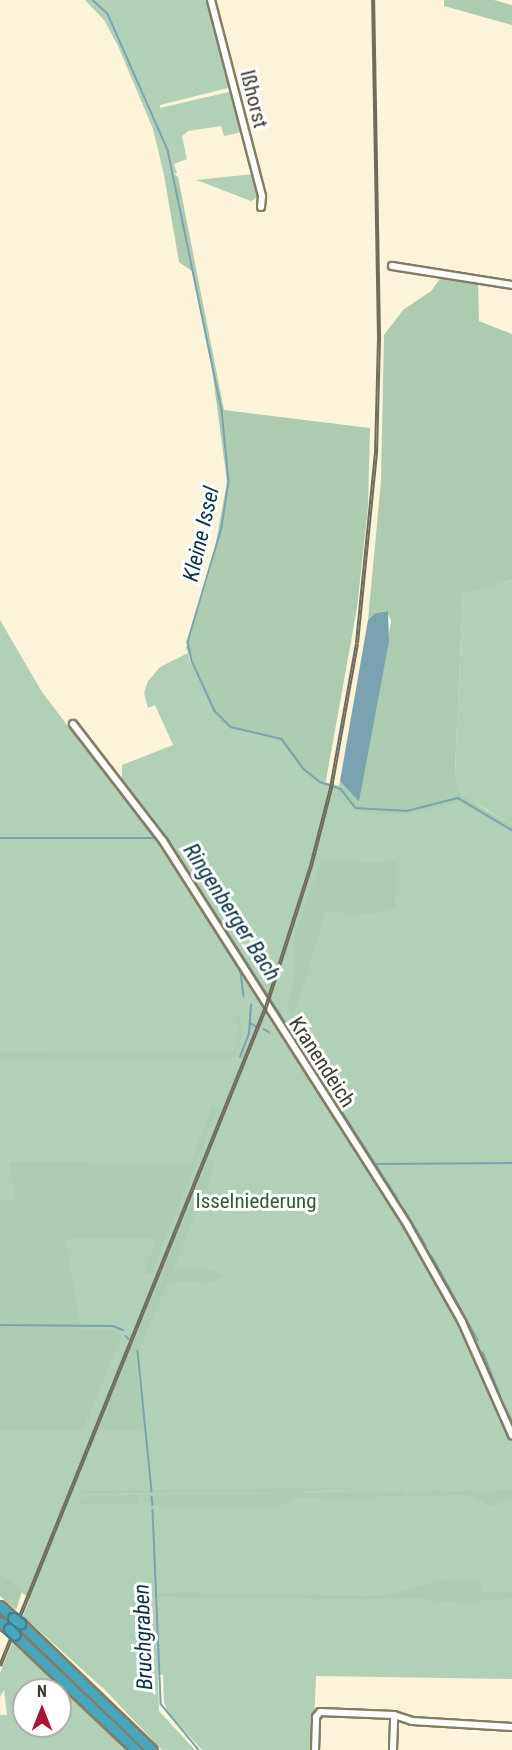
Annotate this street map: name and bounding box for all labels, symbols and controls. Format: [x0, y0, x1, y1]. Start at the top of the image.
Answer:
street label: Ißhorst [235, 67, 273, 131]
water label: Kleine Issel [177, 484, 225, 584]
water label: Ringenberger Bach [178, 838, 286, 986]
street label: Kranendeich [283, 1012, 361, 1112]
park label: Isselniederung [195, 1188, 317, 1214]
water label: Bruchgraben [128, 1583, 158, 1691]
north arrow [12, 1678, 72, 1738]
text: N [37, 1682, 47, 1701]

